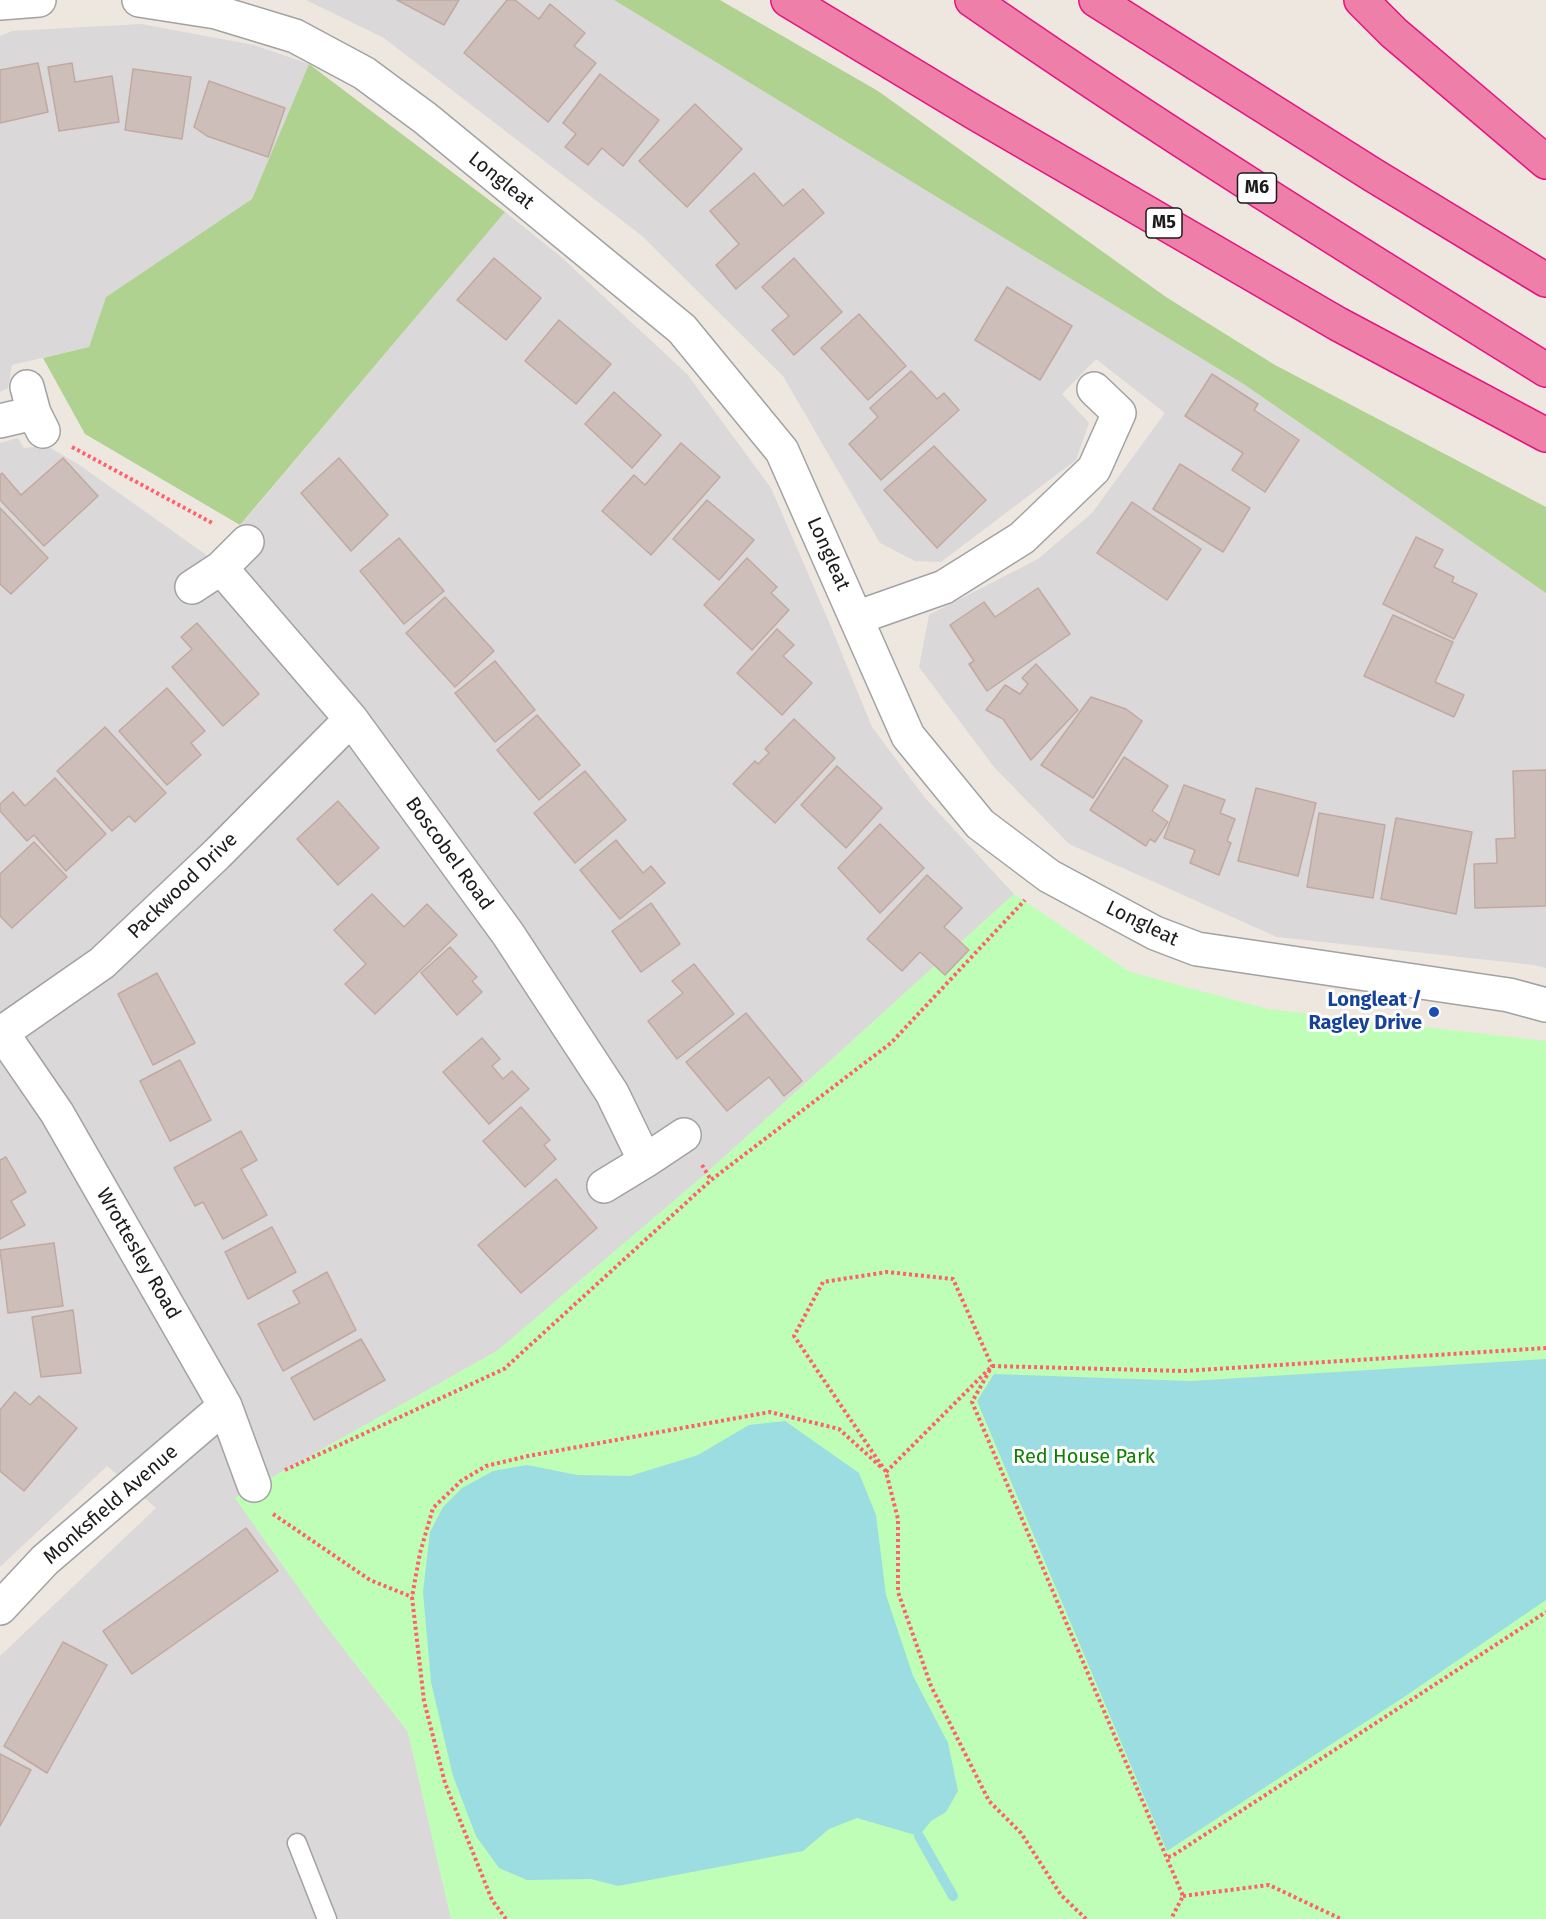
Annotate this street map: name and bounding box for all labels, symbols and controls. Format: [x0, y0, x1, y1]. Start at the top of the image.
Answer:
street label: Longleat [463, 147, 539, 215]
road number: M6 [1238, 173, 1276, 203]
road number: M5 [1146, 208, 1182, 238]
street label: Longleat [801, 514, 855, 594]
street label: Boscobel Road [400, 793, 498, 915]
street label: Packwood Drive [123, 828, 243, 944]
street label: Longleat [1102, 896, 1182, 952]
place label: Longleat / Ragley Drive [1308, 988, 1422, 1035]
marker: Longleat / Ragley Drive [1427, 1005, 1441, 1019]
street label: Wrottesley Road [91, 1184, 185, 1324]
street label: Monksfield Avenue [39, 1440, 183, 1570]
park label: Red House Park [1013, 1445, 1155, 1469]

